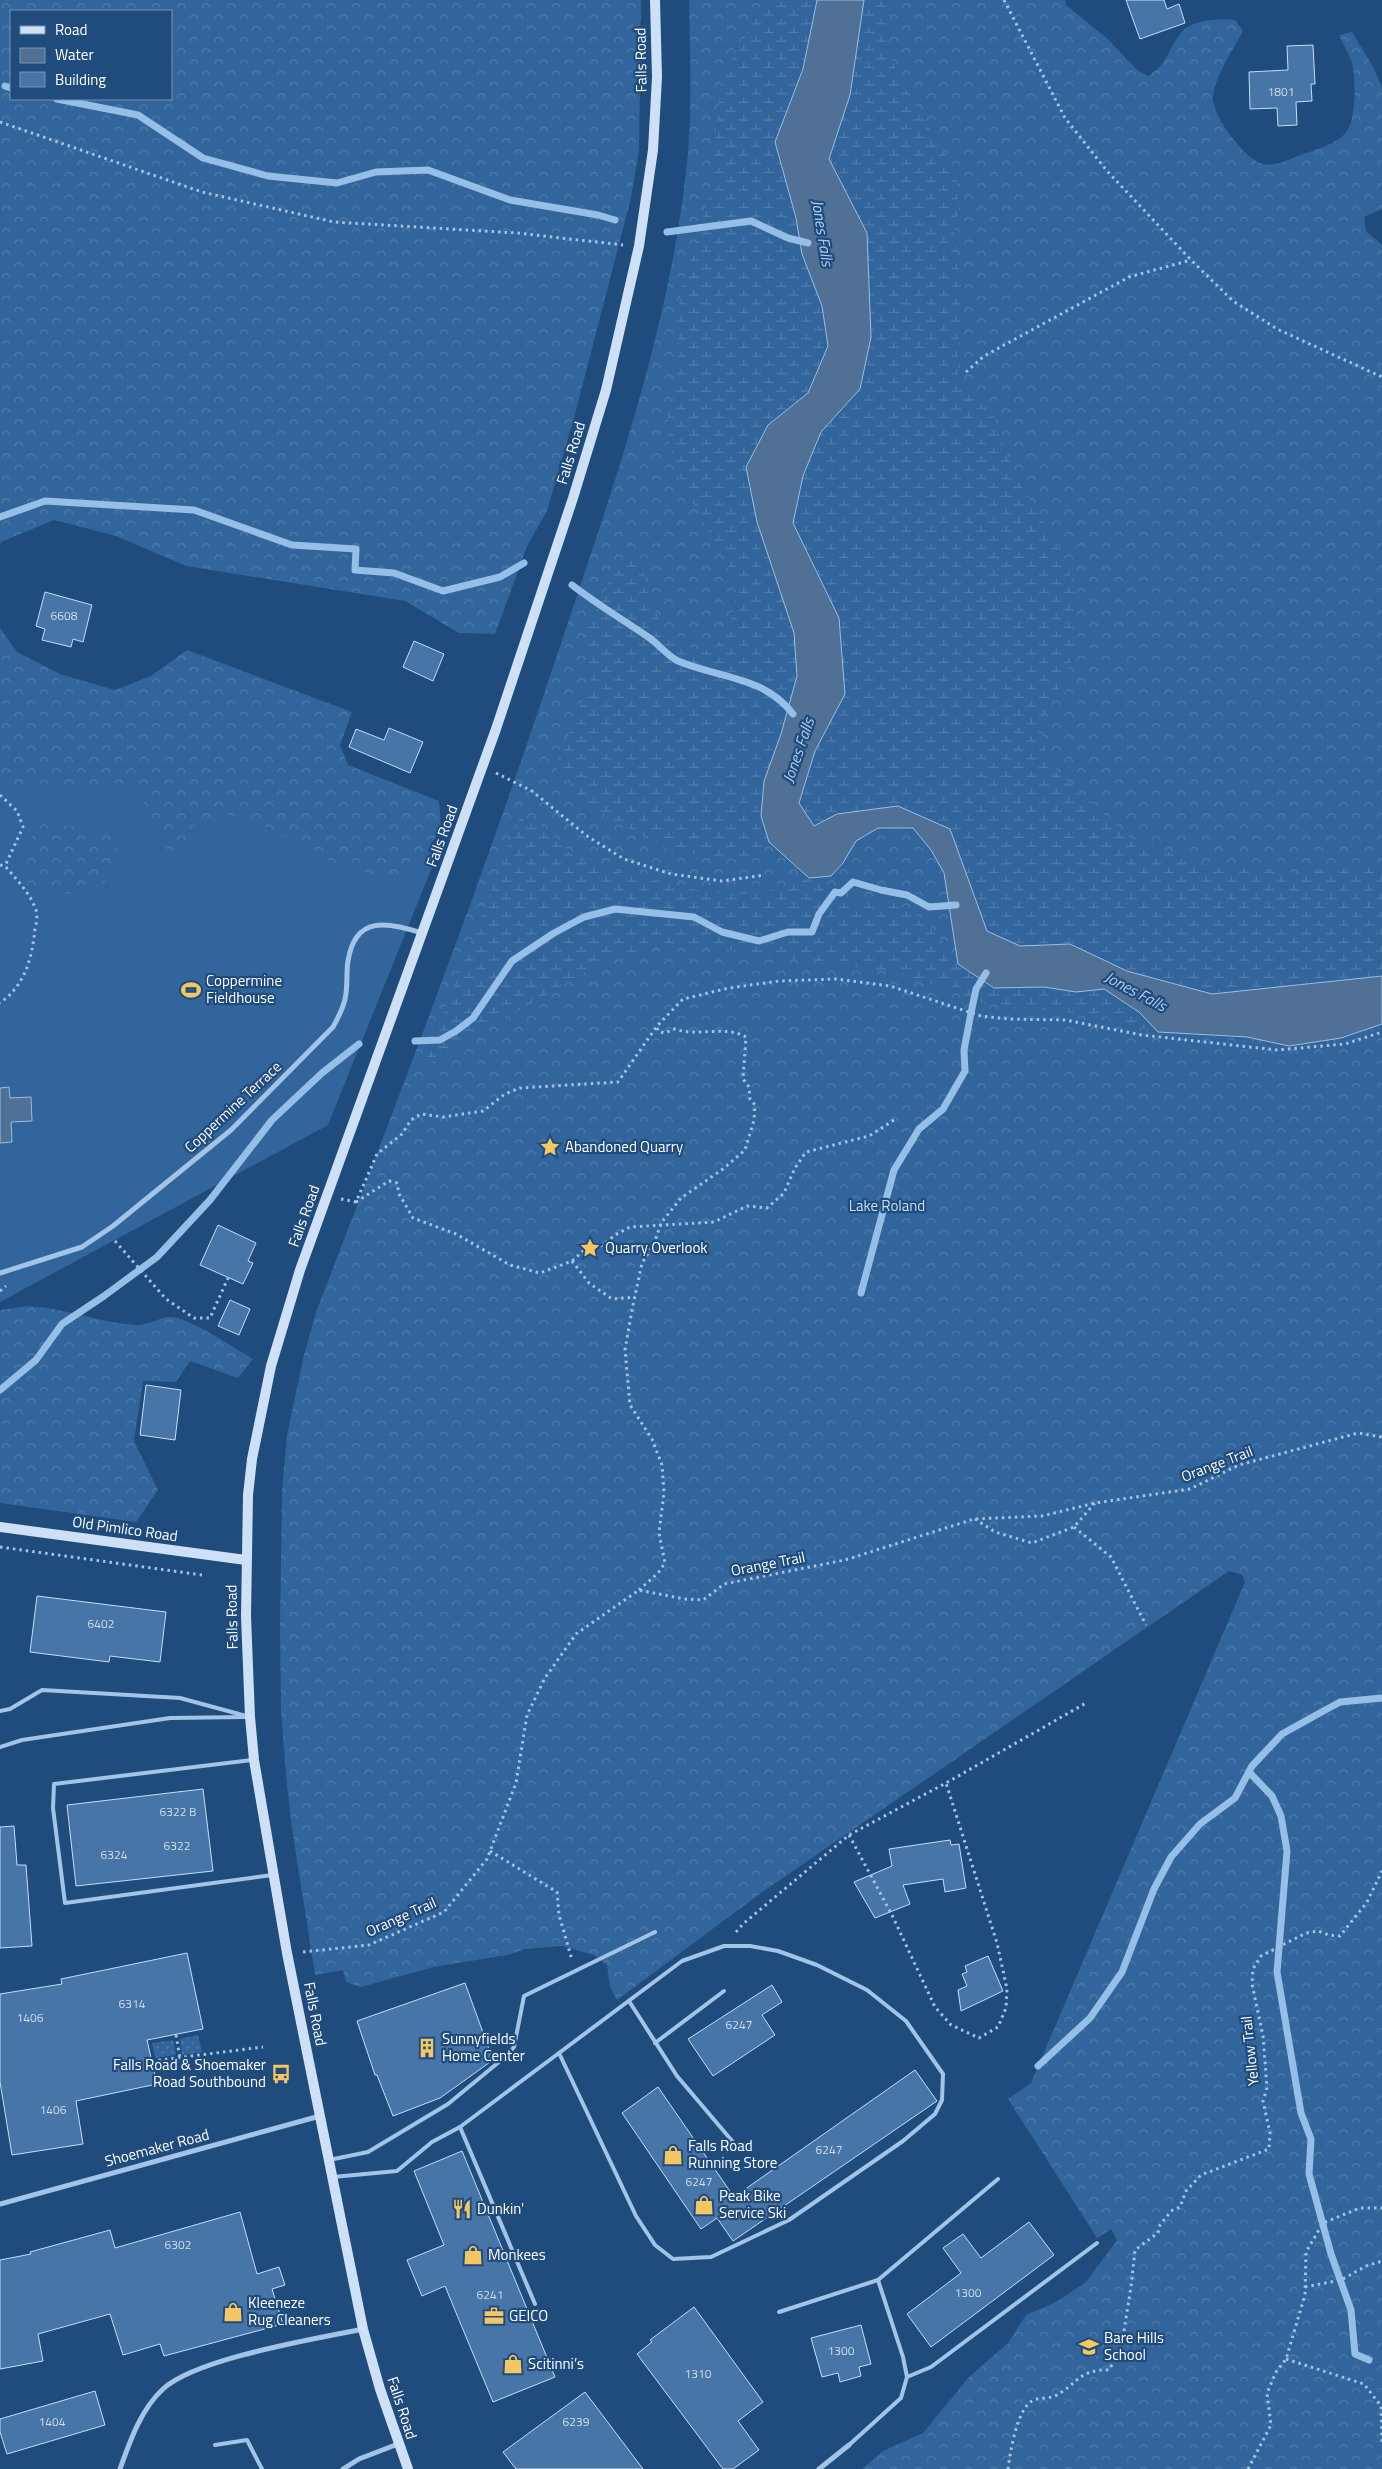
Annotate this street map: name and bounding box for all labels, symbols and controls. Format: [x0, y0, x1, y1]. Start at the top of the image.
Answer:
legend [10, 10, 172, 100]
text: Road [55, 18, 87, 41]
street label: Falls Road [628, 28, 653, 93]
text: Water [55, 43, 94, 66]
text: Building [55, 68, 106, 91]
house number: 1801 [1268, 82, 1294, 101]
water label: Jones Falls [806, 198, 840, 269]
street label: Falls Road [550, 419, 591, 487]
house number: 6608 [51, 606, 78, 625]
water label: Jones Falls [776, 713, 821, 786]
street label: Falls Road [420, 802, 463, 870]
water label: Jones Falls [1101, 965, 1172, 1018]
place label: Coppermine Fieldhouse [206, 969, 282, 1009]
sports icon: Coppermine Fieldhouse [180, 979, 202, 1001]
street label: Coppermine Terrace [179, 1056, 286, 1158]
place label: Abandoned Quarry [565, 1135, 683, 1158]
place icon: Abandoned Quarry [539, 1136, 561, 1158]
street label: Falls Road [282, 1182, 325, 1250]
park label: Lake Roland [849, 1194, 925, 1217]
place label: Quarry Overlook [605, 1236, 708, 1259]
place icon: Quarry Overlook [579, 1237, 601, 1259]
street label: Orange Trail [1178, 1439, 1256, 1488]
street label: Old Pimlico Road [71, 1510, 179, 1547]
street label: Orange Trail [729, 1545, 807, 1582]
street label: Falls Road [219, 1585, 244, 1650]
house number: 6402 [88, 1614, 114, 1633]
house number: 6322 B [160, 1802, 196, 1821]
house number: 6322 [164, 1836, 190, 1855]
house number: 6324 [101, 1845, 128, 1864]
street label: Orange Trail [362, 1891, 440, 1942]
street label: Falls Road [298, 1980, 333, 2048]
house number: 6314 [119, 1994, 146, 2013]
house number: 1406 [17, 2008, 44, 2027]
house number: 6247 [726, 2015, 752, 2034]
street label: Yellow Trail [1234, 2015, 1265, 2087]
place label: Sunnyfields Home Center [442, 2027, 525, 2067]
building icon: Sunnyfields Home Center [416, 2037, 438, 2059]
place label: Falls Road & Shoemaker Road Southbound [113, 2053, 266, 2093]
bus stop icon: Falls Road & Shoemaker Road Southbound [270, 2063, 292, 2085]
house number: 1406 [40, 2100, 67, 2119]
street label: Shoemaker Road [102, 2123, 212, 2173]
place label: Falls Road Running Store [688, 2134, 777, 2174]
house number: 6247 [816, 2140, 842, 2159]
shop icon: Falls Road Running Store [662, 2144, 684, 2166]
house number: 6247 [686, 2172, 712, 2191]
place label: Peak Bike Service Ski [719, 2184, 786, 2224]
shop icon: Peak Bike Service Ski [693, 2194, 715, 2216]
place label: Dunkin' [477, 2197, 524, 2220]
restaurant icon: Dunkin' [451, 2198, 473, 2220]
house number: 6302 [165, 2235, 191, 2254]
place label: Monkees [488, 2243, 546, 2266]
shop icon: Monkees [462, 2244, 484, 2266]
house number: 1300 [955, 2283, 982, 2302]
house number: 6241 [477, 2285, 503, 2304]
place label: Kleeneze Rug Cleaners [248, 2291, 331, 2331]
shop icon: Kleeneze Rug Cleaners [222, 2301, 244, 2323]
place label: GEICO [509, 2304, 548, 2327]
office icon: GEICO [483, 2305, 505, 2327]
place label: Bare Hills School [1104, 2326, 1164, 2366]
school or university icon: Bare Hills School [1078, 2336, 1100, 2358]
house number: 1300 [828, 2341, 855, 2360]
place label: Scitinni’s [528, 2352, 584, 2375]
shop icon: Scitinni’s [502, 2353, 524, 2375]
house number: 1310 [685, 2364, 712, 2383]
street label: Falls Road [382, 2374, 423, 2442]
house number: 1404 [39, 2412, 66, 2431]
house number: 6239 [563, 2412, 590, 2431]

